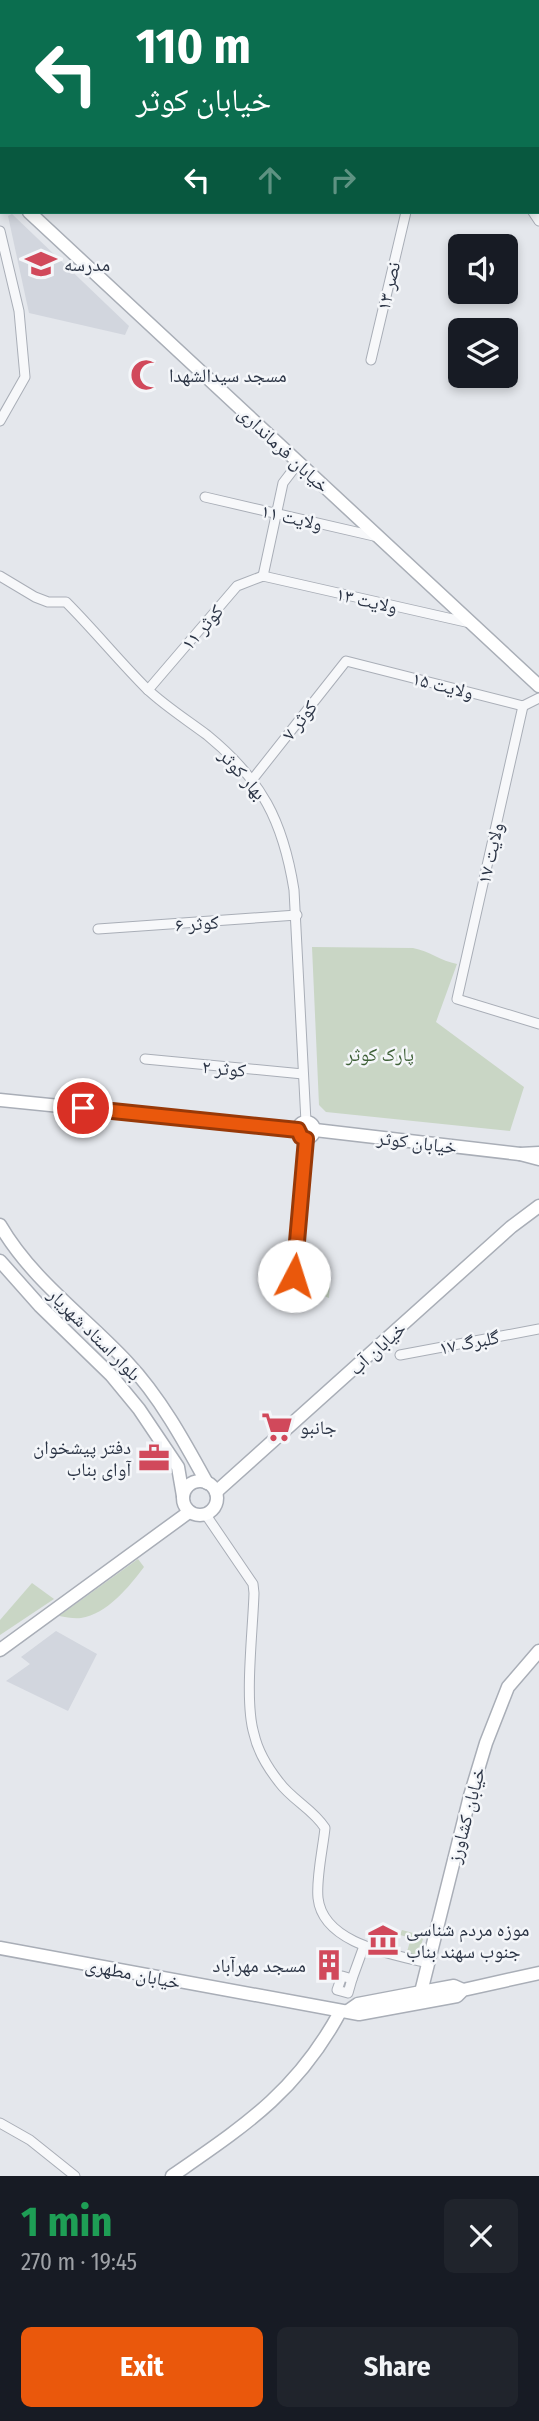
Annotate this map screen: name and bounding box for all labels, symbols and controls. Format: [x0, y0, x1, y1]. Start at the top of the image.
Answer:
text: 110 m [136, 17, 251, 76]
icon: left [21, 28, 112, 119]
text: خیابان کوثر [136, 81, 271, 119]
icon: left [178, 161, 216, 199]
icon: ahead [251, 161, 289, 199]
icon: right [324, 161, 362, 199]
map controls [448, 234, 518, 388]
button: sound [448, 234, 518, 304]
school or university icon: مدرسه [24, 247, 58, 281]
place label: مدرسه [64, 253, 110, 276]
street label: نصر ۱۳ [372, 260, 405, 313]
button: layers [448, 318, 518, 388]
mosque icon: مسجد سیدالشهدا [129, 358, 163, 392]
place label: مسجد سیدالشهدا [169, 364, 287, 387]
street label: خیابان فرمانداری [233, 401, 334, 497]
street label: ولایت ۱۱ [259, 499, 325, 536]
street label: ولایت ۱۳ [334, 582, 400, 619]
street label: کوثر ۱۱ [176, 600, 228, 655]
street label: ولایت ۱۵ [410, 667, 476, 704]
street label: کوثر ۷ [277, 696, 322, 745]
street label: بهار کوثر [214, 743, 271, 805]
street label: ولایت ۱۷ [472, 820, 509, 886]
street label: کوثر ۶ [174, 910, 220, 937]
park label: پارک کوثر [345, 1043, 414, 1066]
street label: کوثر ۲ [201, 1055, 247, 1082]
pin [53, 1078, 113, 1138]
icon: arrive [64, 1089, 102, 1127]
street label: خیابان کوثر [375, 1126, 458, 1159]
position arrow [257, 1239, 331, 1313]
street label: بلوار استاد شهریار [43, 1282, 146, 1386]
street label: خیابان آب [344, 1317, 411, 1380]
street label: گلبرگ ۱۷ [437, 1325, 501, 1360]
supermarket icon: جانبو [260, 1410, 294, 1444]
place label: جانبو [300, 1416, 337, 1439]
place label: دفتر پیشخوان آوای بناب [33, 1436, 132, 1481]
office icon: دفتر پیشخوان آوای بناب [137, 1441, 171, 1475]
street label: خیابان کشاورز [442, 1765, 490, 1867]
place label: موزه مردم شناسی جنوب سهند بناب [406, 1918, 529, 1963]
museum icon: موزه مردم شناسی جنوب سهند بناب [366, 1923, 400, 1957]
building icon: مسجد مهرآباد [312, 1948, 346, 1982]
street label: خیابان مطهری [83, 1953, 183, 1994]
place label: مسجد مهرآباد [213, 1954, 306, 1977]
text: 1 min [21, 2197, 112, 2247]
button: close [444, 2199, 518, 2273]
text: 270 m · 19:45 [21, 2248, 137, 2276]
button: Exit [21, 2327, 263, 2407]
button: Share [277, 2327, 518, 2407]

